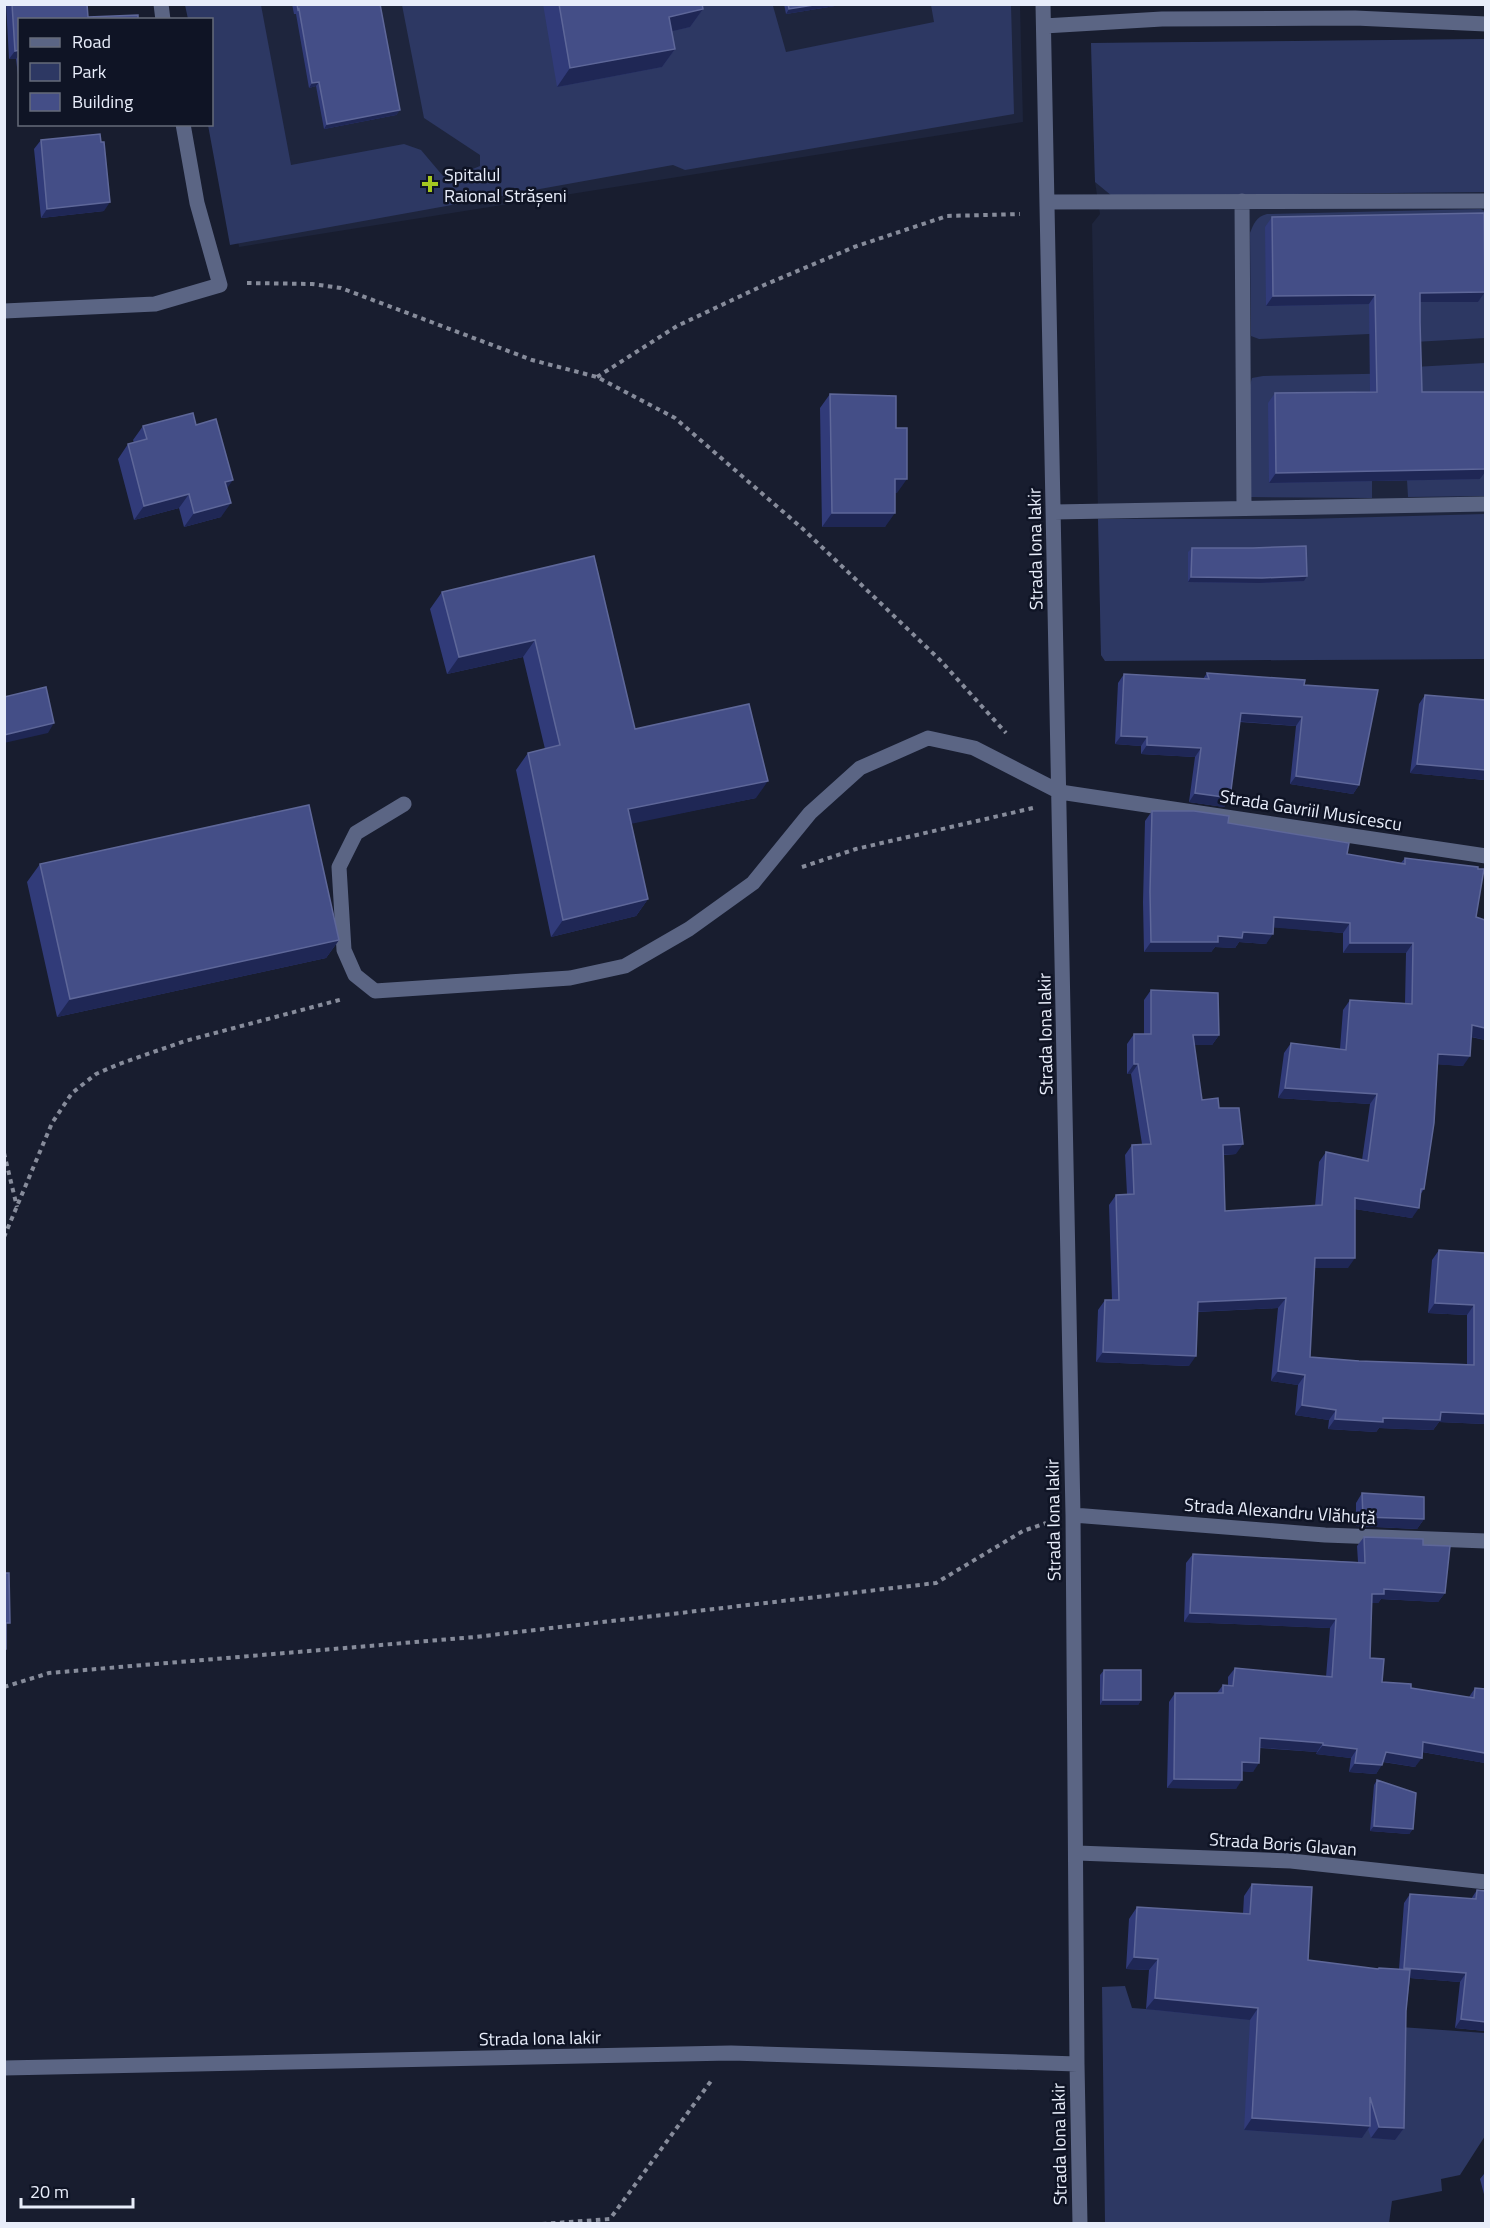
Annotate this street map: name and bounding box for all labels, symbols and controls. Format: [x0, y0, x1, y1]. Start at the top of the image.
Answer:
legend [18, 18, 213, 126]
text: Road [72, 28, 111, 55]
text: Park [72, 58, 107, 85]
text: Building [72, 88, 133, 115]
place label: Spitalul Raional Strășeni [444, 161, 567, 209]
marker: Spitalul Raional Strășeni [421, 175, 439, 193]
street label: Strada Iona Iakir [1020, 488, 1050, 610]
street label: Strada Gavriil Musicescu [1218, 782, 1404, 838]
street label: Strada Iona Iakir [1030, 973, 1060, 1095]
street label: Strada Iona Iakir [1038, 1459, 1068, 1581]
street label: Strada Alexandru Vlăhuță [1183, 1491, 1377, 1531]
street label: Strada Boris Glavan [1208, 1825, 1358, 1863]
street label: Strada Iona Iakir [479, 2023, 601, 2053]
street label: Strada Iona Iakir [1044, 2083, 1074, 2205]
scale bar [21, 2171, 134, 2209]
text: 20 m [30, 2178, 69, 2205]

